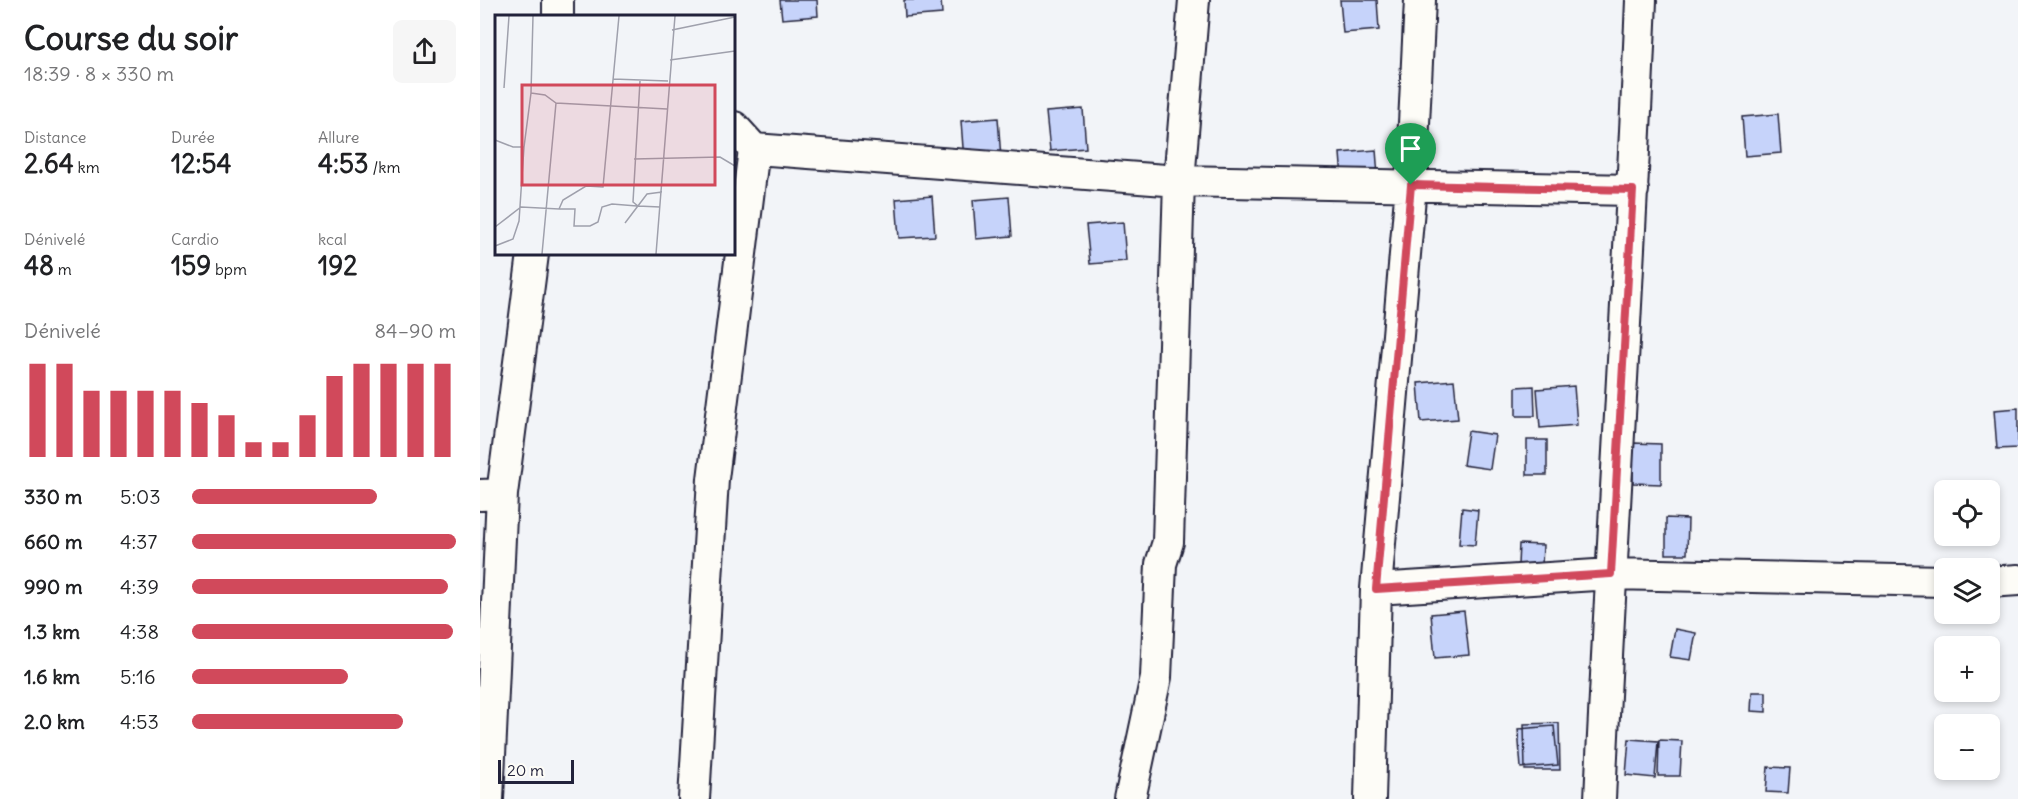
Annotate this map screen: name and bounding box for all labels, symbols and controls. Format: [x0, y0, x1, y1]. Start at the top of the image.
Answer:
inset map [495, 15, 735, 255]
text: Course du soir [24, 17, 238, 59]
button: share [393, 20, 456, 83]
text: 18:39 · 8 × 330 m [24, 61, 174, 86]
pin [1385, 123, 1436, 185]
text: Distance [24, 127, 86, 147]
text: Durée [171, 127, 215, 147]
text: Allure [318, 127, 359, 147]
icon: arrive [1394, 132, 1427, 165]
text: 2.64 [24, 147, 74, 180]
text: 12:54 [171, 147, 231, 180]
text: 4:53 [318, 147, 369, 180]
text: km [74, 157, 100, 177]
text: /km [369, 157, 400, 177]
text: Dénivelé [24, 229, 85, 249]
text: Cardio [171, 229, 219, 249]
text: kcal [318, 229, 347, 249]
text: 48 [24, 249, 54, 282]
text: 159 [171, 249, 211, 282]
text: 192 [318, 249, 358, 282]
text: m [54, 259, 72, 279]
text: bpm [211, 259, 247, 279]
text: Dénivelé [24, 318, 101, 343]
text: 84–90 m [375, 318, 456, 343]
map controls [1934, 480, 2000, 780]
button: locate [1934, 480, 2000, 546]
text: 330 m [24, 484, 82, 509]
text: 5:03 [120, 484, 161, 509]
text: 660 m [24, 529, 83, 554]
text: 4:37 [120, 529, 157, 554]
button: layers [1934, 558, 2000, 624]
text: 990 m [24, 574, 82, 599]
text: 4:39 [120, 574, 159, 599]
text: 1.3 km [24, 619, 80, 644]
text: 4:38 [120, 619, 159, 644]
button: + [1934, 636, 2000, 702]
text: 1.6 km [24, 664, 80, 689]
text: 5:16 [120, 664, 156, 689]
text: 2.0 km [24, 709, 85, 734]
text: 4:53 [120, 709, 159, 734]
button: − [1934, 714, 2000, 780]
scale bar [498, 757, 574, 784]
text: 20 m [507, 760, 544, 780]

